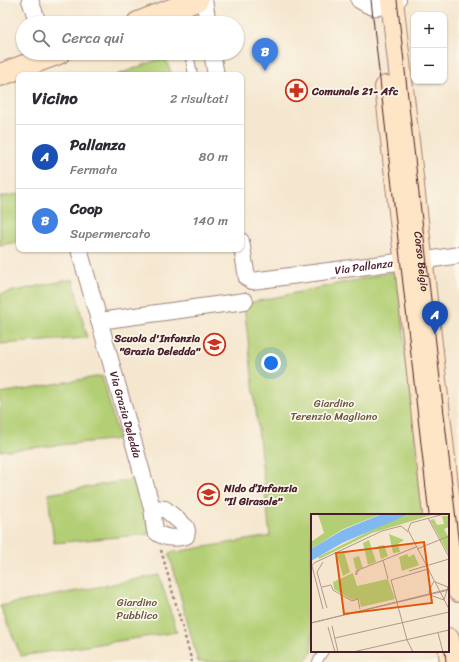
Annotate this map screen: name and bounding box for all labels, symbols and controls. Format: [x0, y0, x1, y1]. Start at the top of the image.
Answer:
map controls [411, 12, 447, 84]
button: + [411, 12, 447, 48]
search box [16, 16, 244, 60]
text: Cerca qui [62, 25, 124, 51]
icon: search [30, 27, 52, 49]
pin: B [252, 38, 278, 71]
button: − [411, 48, 447, 84]
pharmacy icon: Comunale 21- Afc [283, 78, 309, 104]
place label: Comunale 21- Afc [311, 82, 399, 101]
text: Vicino [32, 83, 78, 113]
text: 2 risultati [170, 87, 228, 110]
text: Pallanza [70, 132, 126, 158]
text: A [41, 145, 49, 168]
text: 80 m [199, 145, 228, 168]
text: Fermata [70, 158, 117, 181]
text: Coop [70, 196, 103, 222]
text: B [41, 209, 49, 232]
text: 140 m [193, 209, 228, 232]
text: Supermercato [70, 222, 150, 245]
street label: Corso Belgio [409, 230, 435, 293]
street label: Via Pallanza [333, 253, 394, 280]
pin: A [422, 301, 448, 334]
place label: Scuola d'Infanzia "Grazia Deledda" [113, 329, 201, 361]
school or university icon: Scuola d'Infanzia "Grazia Deledda" [202, 331, 228, 357]
your location [261, 353, 281, 373]
street label: Via Grazia Deledda [104, 369, 147, 461]
park label: Giardino Terenzio Magliano [291, 394, 378, 426]
place label: Nido d’Infanzia "Il Girasole" [223, 479, 298, 511]
school or university icon: Nido d’Infanzia "Il Girasole" [195, 481, 221, 507]
inset map [311, 514, 449, 652]
park label: Giardino Pubblico [116, 593, 158, 625]

